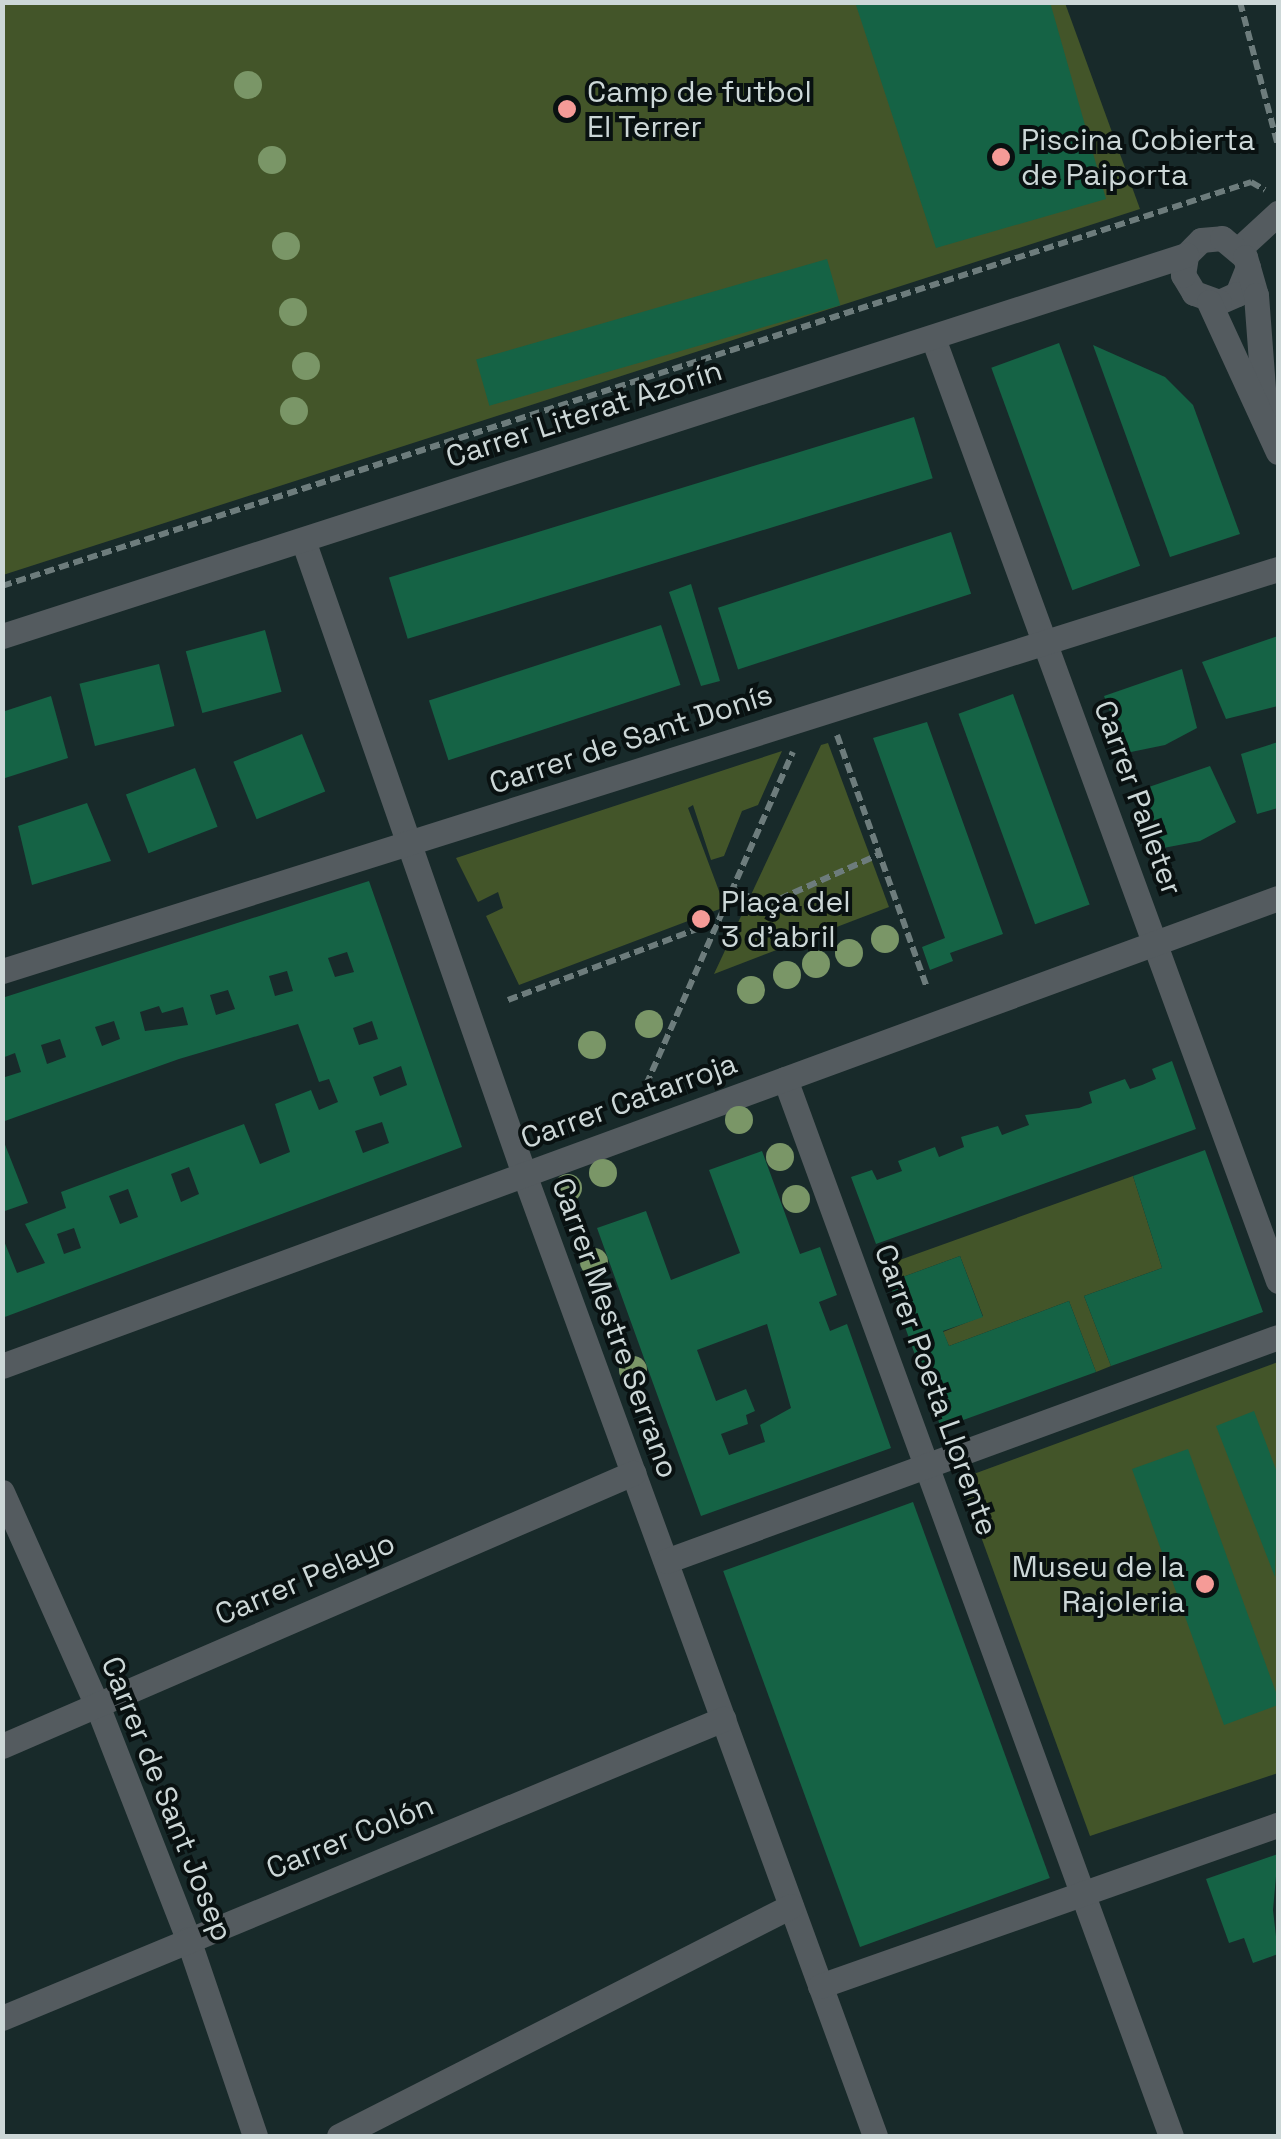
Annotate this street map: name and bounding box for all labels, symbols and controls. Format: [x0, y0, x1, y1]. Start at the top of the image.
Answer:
place label: Camp de futbol El Terrer [587, 74, 812, 144]
marker: Camp de futbol El Terrer [556, 98, 578, 120]
place label: Piscina Cobierta de Paiporta [1021, 122, 1255, 192]
marker: Piscina Cobierta de Paiporta [990, 146, 1012, 168]
street label: Carrer Literat Azorín [441, 352, 727, 476]
street label: Carrer de Sant Donís [485, 676, 777, 802]
street label: Carrer Palleter [1086, 696, 1190, 900]
place label: Plaça del 3 d'abril [721, 884, 851, 954]
marker: Plaça del 3 d'abril [690, 908, 712, 930]
street label: Carrer Catarroja [516, 1045, 742, 1157]
street label: Carrer Mestre Serrano [544, 1173, 686, 1483]
street label: Carrer Poeta Llorente [867, 1240, 1005, 1540]
street label: Carrer Pelayo [210, 1525, 400, 1633]
place label: Museu de la Rajoleria [1012, 1549, 1185, 1620]
marker: Museu de la Rajoleria [1194, 1573, 1216, 1595]
street label: Carrer de Sant Josep [93, 1651, 241, 1947]
street label: Carrer Colón [261, 1787, 439, 1887]

